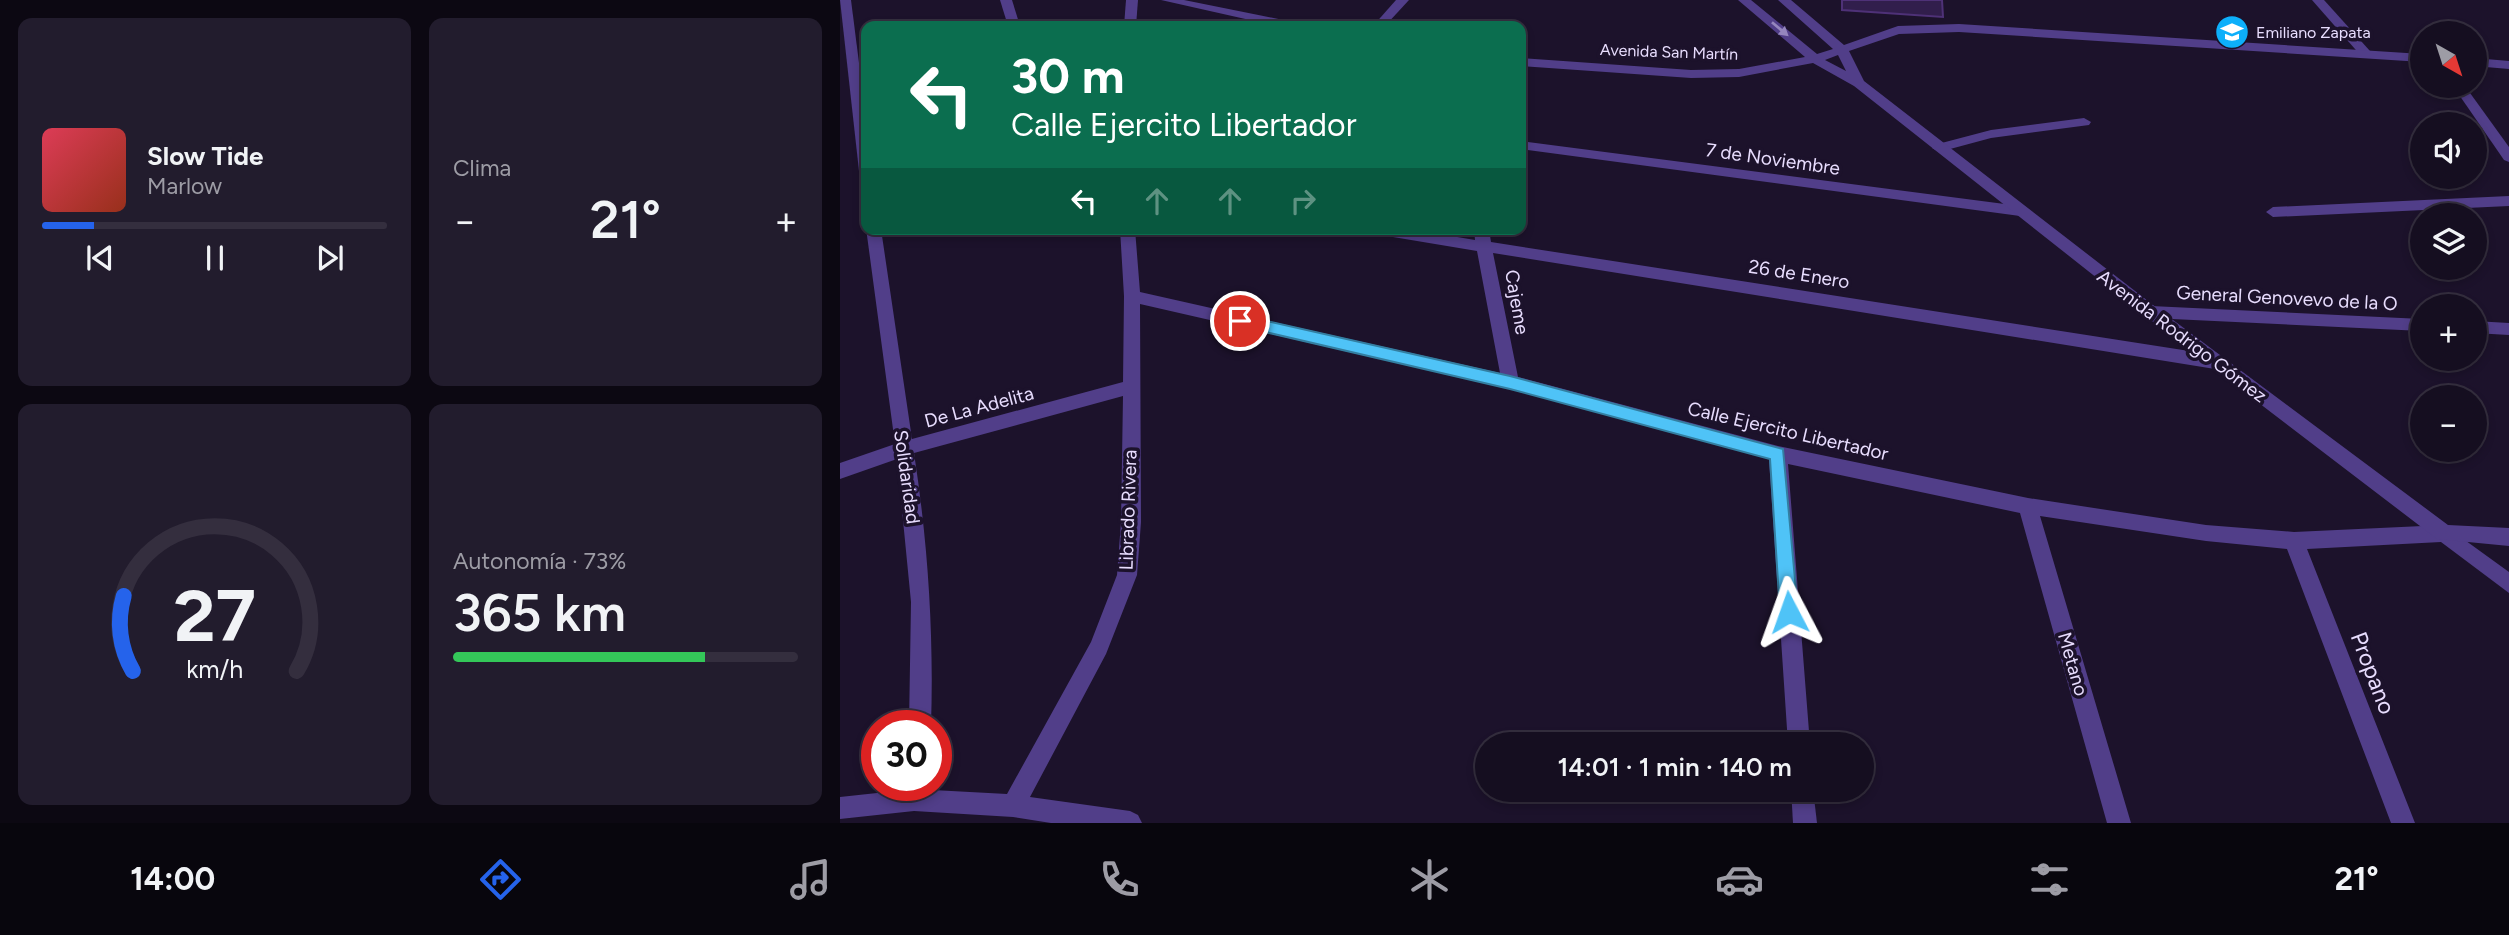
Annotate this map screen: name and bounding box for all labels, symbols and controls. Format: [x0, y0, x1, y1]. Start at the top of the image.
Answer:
school or university icon: Emiliano Zapata [2213, 13, 2251, 51]
north arrow [2410, 21, 2487, 98]
map controls [2410, 21, 2487, 462]
one-way arrow [1770, 22, 1788, 37]
place label: Emiliano Zapata [2256, 23, 2371, 42]
street label: Avenida San Martín [1600, 40, 1739, 64]
text: 30 m [1011, 46, 1124, 105]
icon: left [896, 49, 987, 140]
text: Calle Ejercito Libertador [1011, 106, 1356, 144]
button: sound [2410, 112, 2487, 189]
street label: 7 de Noviembre [1704, 138, 1842, 180]
text: Slow Tide [147, 140, 263, 172]
text: Clima [453, 154, 511, 182]
text: Marlow [147, 172, 222, 200]
icon: left [1065, 182, 1103, 220]
icon: ahead [1138, 182, 1176, 220]
icon: ahead [1211, 182, 1249, 220]
icon: right [1284, 182, 1322, 220]
text: 21° [590, 189, 661, 251]
text: − [453, 198, 477, 244]
text: + [774, 198, 798, 244]
button: layers [2410, 203, 2487, 280]
icon: previous [81, 239, 119, 277]
icon: pause [196, 239, 234, 277]
icon: next [311, 239, 349, 277]
street label: 26 de Enero [1747, 255, 1851, 293]
street label: Avenida Rodrigo Gómez [2093, 265, 2271, 407]
street label: Cajeme [1500, 268, 1534, 336]
street label: General Genovevo de la O [2176, 281, 2398, 315]
pin [1210, 291, 1270, 351]
button: + [2410, 294, 2487, 371]
icon: arrive [1221, 302, 1259, 340]
street label: De La Adelita [922, 381, 1036, 433]
button: − [2410, 385, 2487, 462]
street label: Calle Ejercito Libertador [1685, 397, 1891, 465]
street label: Solidaridad [889, 428, 925, 526]
street label: Librado Rivera [1114, 449, 1142, 571]
text: Autonomía · 73% [453, 547, 626, 575]
text: 27 [173, 572, 256, 659]
position arrow [1752, 575, 1826, 649]
text: 365 km [453, 582, 626, 644]
street label: Propano [2345, 628, 2401, 718]
street label: Metano [2053, 630, 2093, 698]
text: km/h [186, 653, 243, 683]
speed limit sign: 30 [861, 710, 952, 801]
text: 14:01 · 1 min · 140 m [1557, 751, 1792, 783]
icon: directions [476, 855, 525, 904]
icon: music [786, 855, 835, 904]
icon: phone [1095, 855, 1144, 904]
icon: climate [1405, 855, 1454, 904]
icon: car [1715, 855, 1764, 904]
icon: filters [2025, 855, 2074, 904]
text: 14:00 [130, 860, 215, 898]
text: 21° [2334, 860, 2379, 898]

